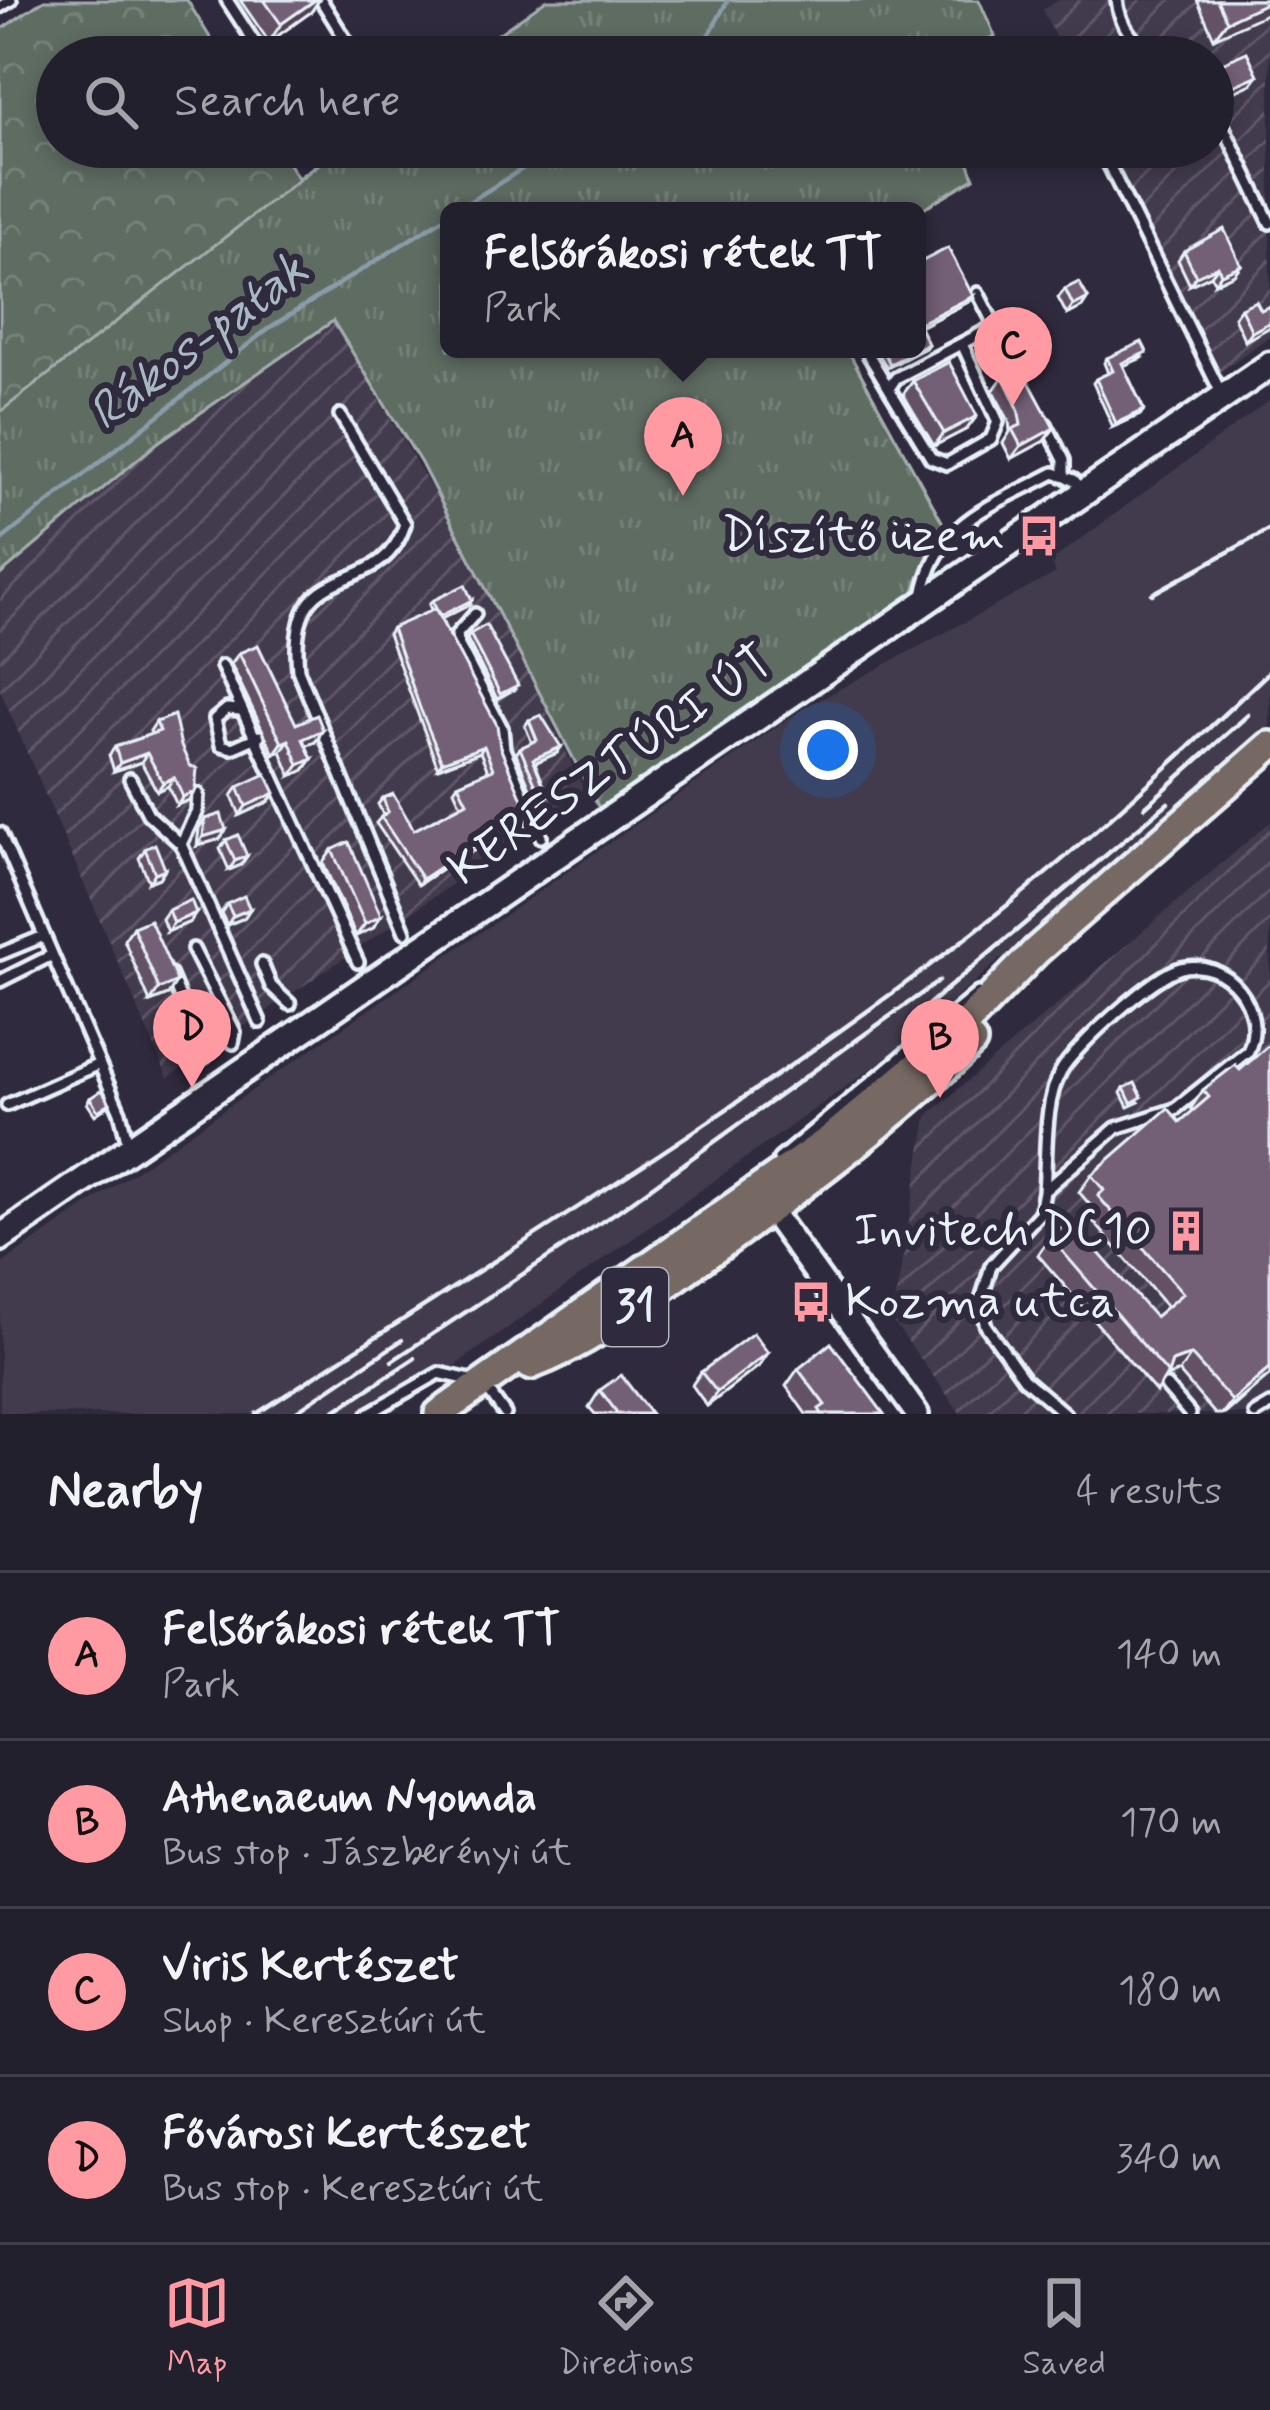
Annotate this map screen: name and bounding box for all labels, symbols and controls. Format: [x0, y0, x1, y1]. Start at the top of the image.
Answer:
search box [36, 36, 1234, 168]
icon: search [78, 69, 144, 135]
text: Search here [174, 73, 401, 132]
popup [440, 202, 926, 358]
text: Felsőrákosi rétek TT [484, 225, 882, 284]
water label: Rákos-patak [76, 239, 322, 447]
text: Park [484, 284, 561, 335]
pin: C [974, 307, 1052, 406]
pin: A [644, 397, 722, 496]
place label: Díszítő üzem [722, 505, 1005, 568]
bus stop icon: Díszítő üzem [1016, 513, 1062, 559]
street label: KERESZTÚRI ÚT [437, 631, 785, 901]
your location [798, 720, 858, 780]
pin: D [153, 989, 231, 1088]
pin: B [901, 999, 979, 1098]
place label: Invitech DC10 [854, 1200, 1152, 1263]
building icon: Invitech DC10 [1163, 1208, 1209, 1254]
road number: 31 [602, 1268, 668, 1346]
place label: Kozma utca [845, 1271, 1115, 1334]
bus stop icon: Kozma utca [788, 1279, 834, 1325]
text: Nearby [48, 1459, 203, 1525]
text: 4 results [1076, 1467, 1222, 1518]
text: Felsőrákosi rétek TT [162, 1601, 560, 1660]
text: A [74, 1630, 100, 1681]
text: 140 m [1116, 1630, 1222, 1681]
text: Park [162, 1660, 240, 1711]
text: Athenaeum Nyomda [162, 1769, 537, 1828]
text: B [75, 1798, 99, 1849]
text: 170 m [1120, 1798, 1222, 1849]
text: Bus stop · Jászberényi út [162, 1828, 571, 1879]
text: Viris Kertészet [162, 1937, 459, 1996]
text: C [73, 1966, 101, 2017]
text: 180 m [1118, 1966, 1222, 2017]
text: Shop · Keresztúri út [162, 1996, 486, 2047]
text: Fővárosi Kertészet [162, 2105, 531, 2164]
text: D [74, 2134, 100, 2185]
text: 340 m [1116, 2134, 1222, 2185]
text: Bus stop · Keresztúri út [162, 2164, 543, 2215]
tab: Map [164, 2270, 230, 2386]
tab: Directions [558, 2270, 694, 2386]
tab: Saved [1022, 2270, 1106, 2386]

